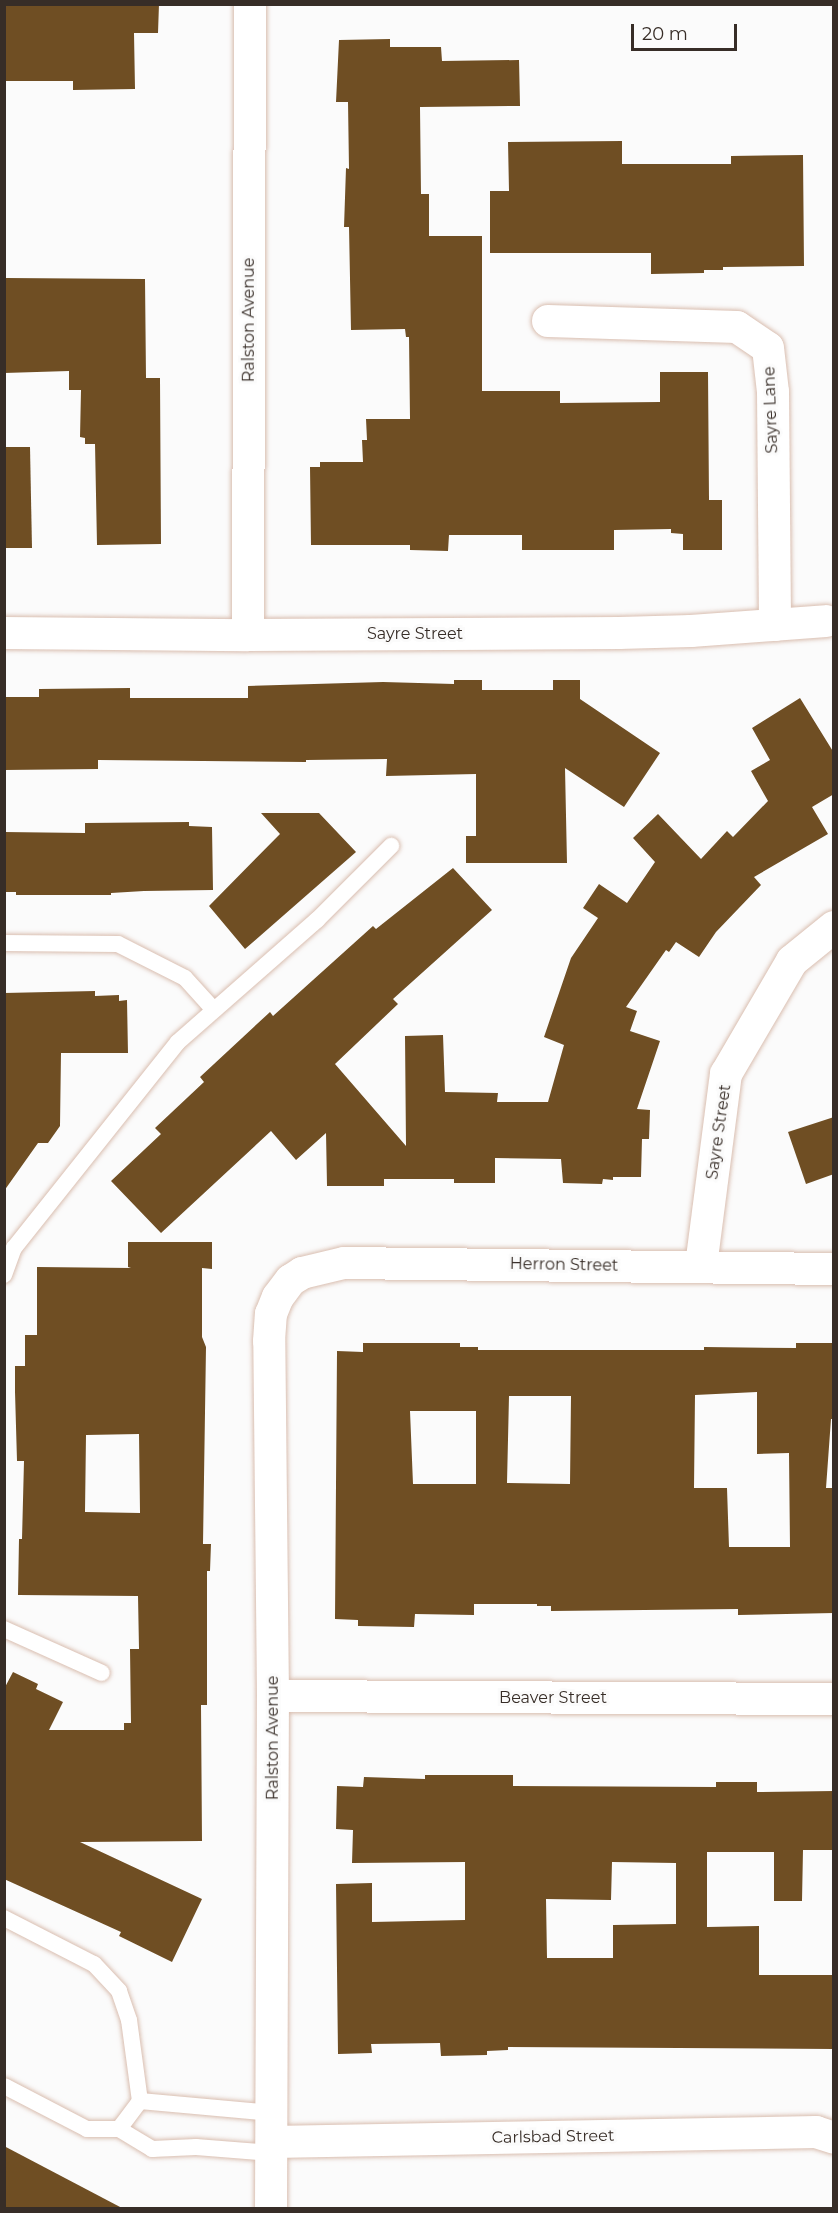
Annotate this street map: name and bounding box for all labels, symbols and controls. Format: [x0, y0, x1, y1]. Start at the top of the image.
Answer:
scale bar [634, 12, 740, 50]
text: 20 m [642, 23, 688, 45]
street label: Ralston Avenue [239, 258, 259, 382]
street label: Sayre Lane [760, 366, 782, 454]
street label: Sayre Street [367, 624, 463, 644]
street label: Sayre Street [703, 1083, 735, 1181]
street label: Herron Street [510, 1254, 618, 1276]
street label: Ralston Avenue [263, 1676, 283, 1800]
street label: Beaver Street [499, 1688, 607, 1708]
street label: Carlsbad Street [491, 2126, 615, 2148]

